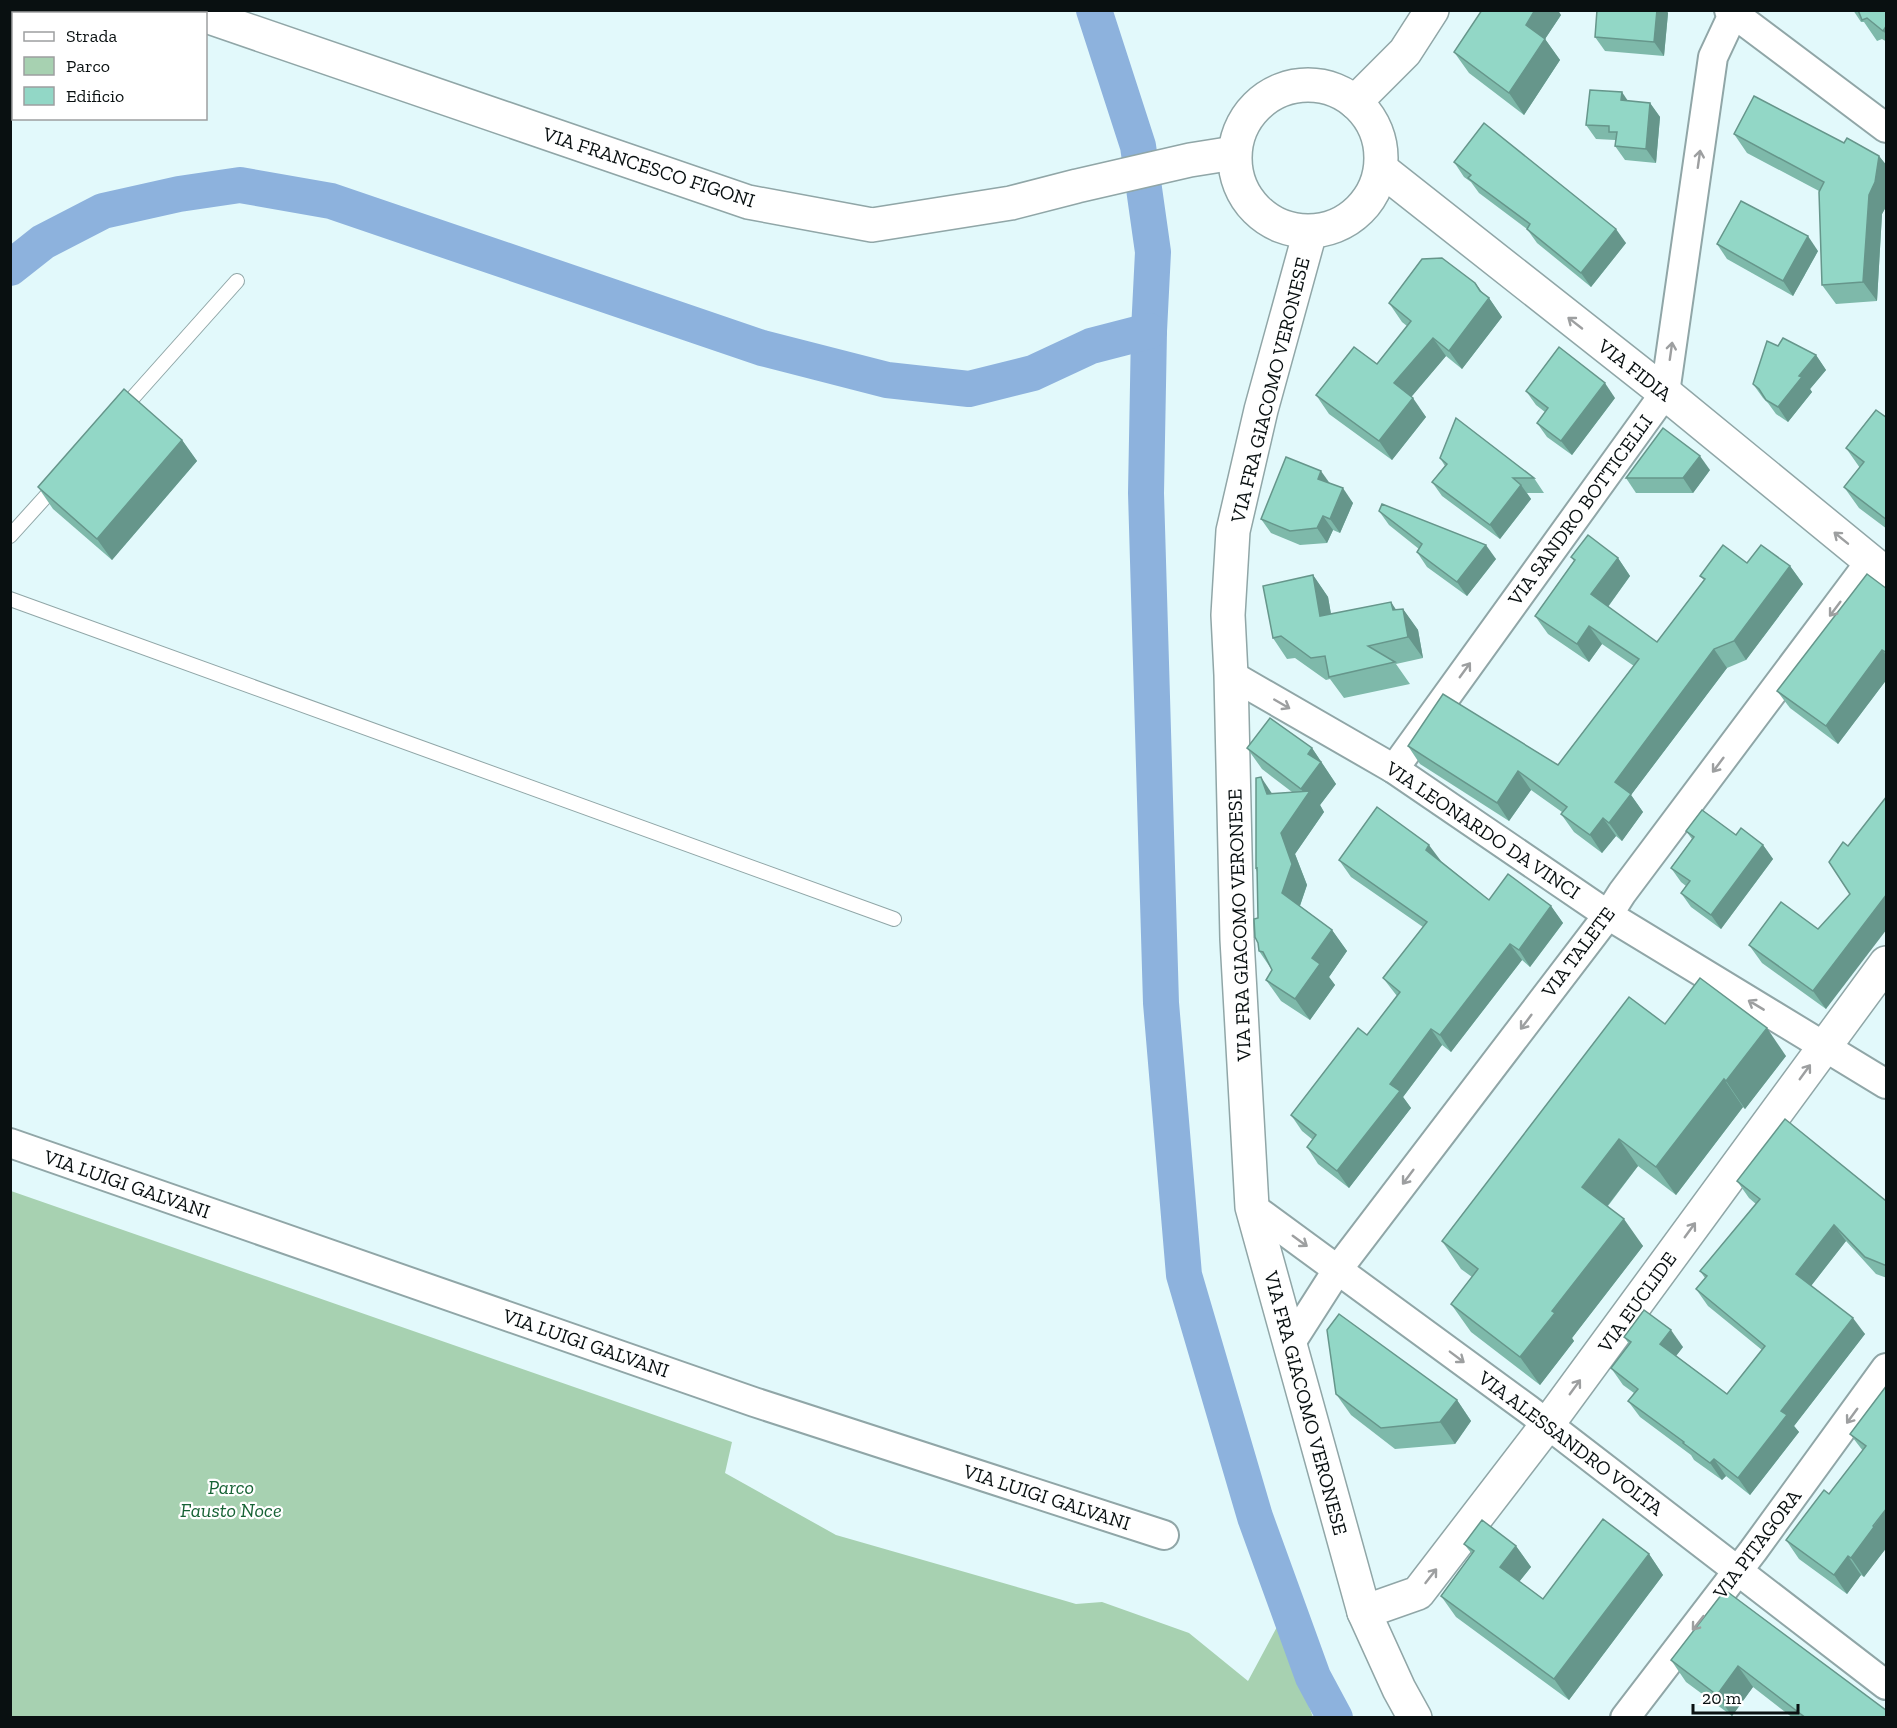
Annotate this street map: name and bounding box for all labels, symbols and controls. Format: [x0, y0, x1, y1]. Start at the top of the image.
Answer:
legend [12, 12, 207, 120]
text: Strada [66, 25, 117, 47]
text: Parco [66, 55, 110, 77]
text: Edificio [66, 85, 124, 107]
street label: VIA FRANCESCO FIGONI [539, 121, 758, 213]
one-way arrow [1693, 149, 1704, 169]
street label: VIA FRA GIACOMO VERONESE [1225, 255, 1315, 526]
one-way arrow [1567, 316, 1583, 329]
street label: VIA FIDIA [1593, 333, 1678, 407]
one-way arrow [1665, 342, 1676, 362]
street label: VIA SANDRO BOTTICELLI [1502, 410, 1657, 611]
one-way arrow [1834, 531, 1849, 545]
one-way arrow [1829, 600, 1841, 616]
one-way arrow [1458, 663, 1471, 679]
one-way arrow [1273, 699, 1290, 711]
street label: VIA LEONARDO DA VINCI [1381, 755, 1585, 904]
one-way arrow [1712, 756, 1724, 772]
street label: VIA FRA GIACOMO VERONESE [1222, 788, 1256, 1063]
street label: VIA TALETE [1536, 902, 1620, 1003]
one-way arrow [1748, 999, 1765, 1011]
one-way arrow [1520, 1014, 1533, 1030]
one-way arrow [1799, 1065, 1811, 1081]
street label: VIA LUIGI GALVANI [40, 1144, 213, 1224]
one-way arrow [1402, 1169, 1414, 1185]
one-way arrow [1684, 1222, 1696, 1238]
one-way arrow [1291, 1235, 1307, 1247]
street label: VIA EUCLIDE [1592, 1247, 1681, 1358]
street label: VIA FRA GIACOMO VERONESE [1259, 1267, 1353, 1538]
street label: VIA LUIGI GALVANI [499, 1303, 672, 1383]
one-way arrow [1448, 1351, 1464, 1363]
street label: VIA ALESSANDRO VOLTA [1473, 1365, 1669, 1521]
one-way arrow [1569, 1380, 1581, 1396]
one-way arrow [1846, 1407, 1858, 1423]
street label: VIA LUIGI GALVANI [960, 1458, 1133, 1535]
park label: Parco Fausto Noce [180, 1475, 282, 1522]
street label: VIA PITAGORA [1707, 1484, 1807, 1604]
one-way arrow [1425, 1568, 1438, 1584]
one-way arrow [1692, 1615, 1705, 1631]
scale bar [1693, 1677, 1798, 1715]
text: 20 m [1702, 1687, 1742, 1709]

